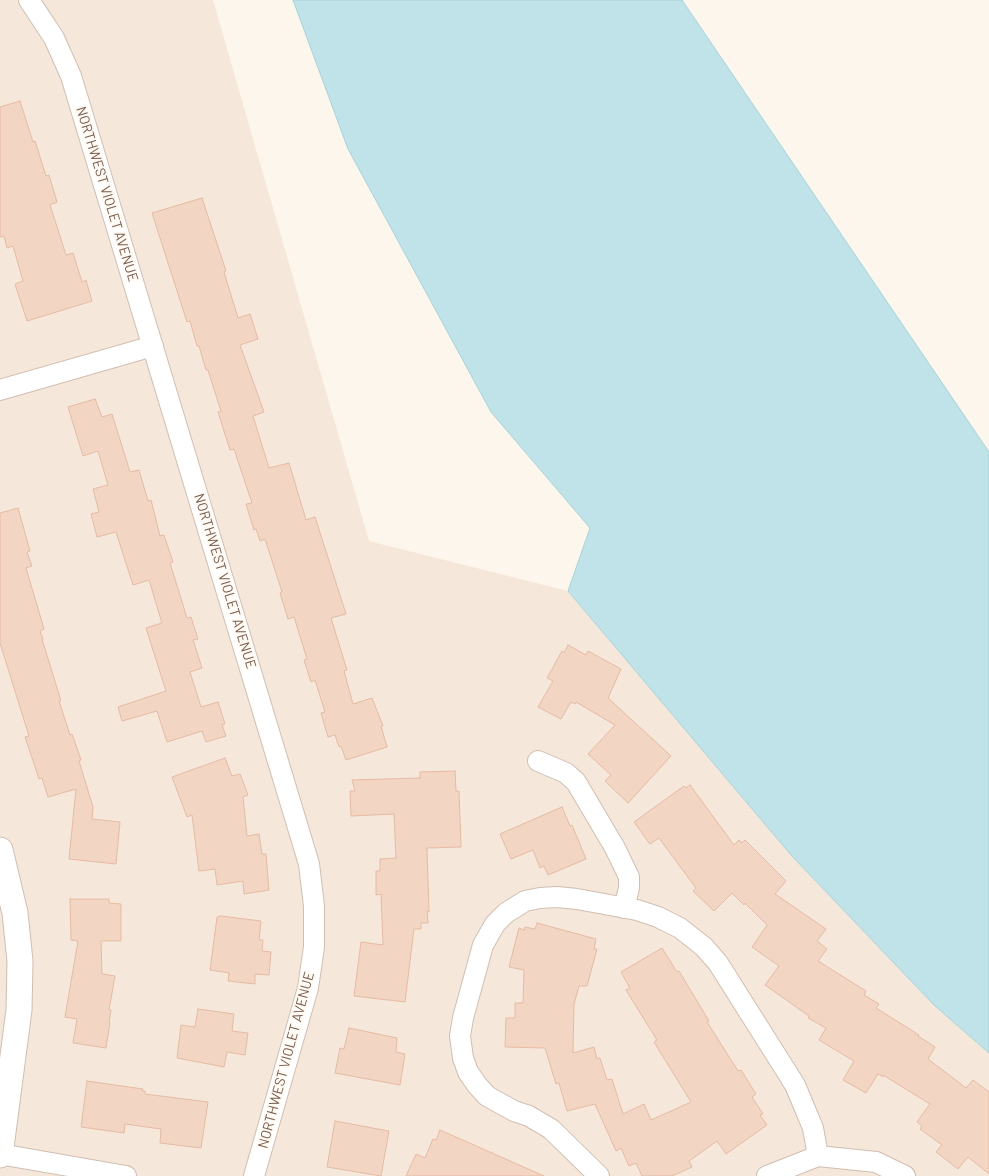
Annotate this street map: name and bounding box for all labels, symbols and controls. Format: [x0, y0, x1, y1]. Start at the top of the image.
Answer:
street label: NORTHWEST VIOLET AVENUE [72, 104, 142, 284]
street label: NORTHWEST VIOLET AVENUE [190, 491, 260, 671]
street label: NORTHWEST VIOLET AVENUE [254, 970, 318, 1150]

